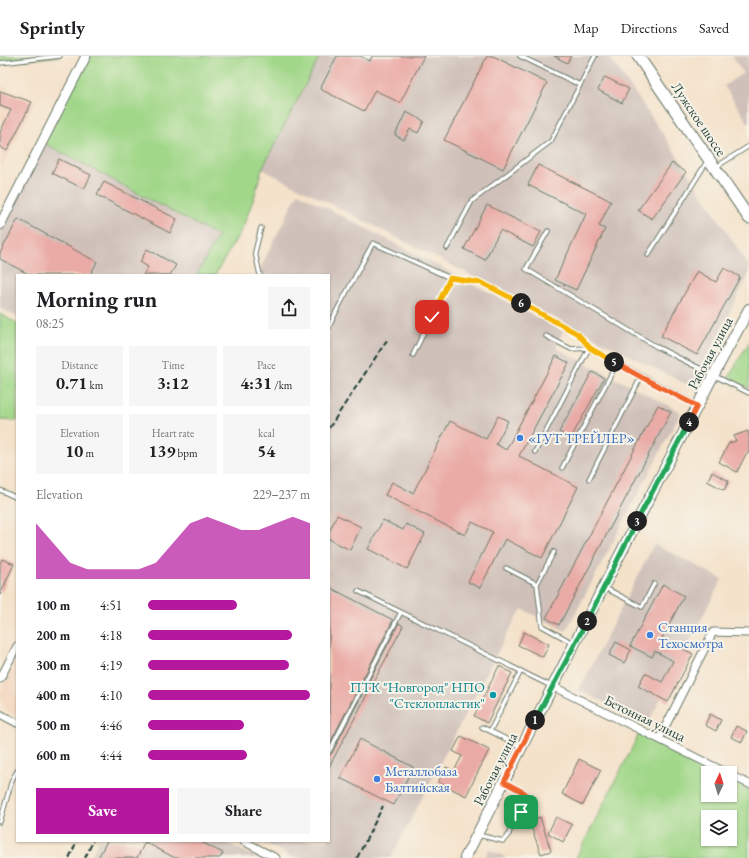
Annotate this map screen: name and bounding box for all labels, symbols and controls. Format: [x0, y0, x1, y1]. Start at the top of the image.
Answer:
text: Sprintly [20, 15, 85, 40]
text: Map [573, 19, 599, 37]
text: Directions [621, 19, 677, 37]
text: Saved [699, 19, 729, 37]
street label: Лужское шоссе [668, 78, 731, 160]
text: Morning run [36, 285, 157, 314]
button: share [268, 287, 310, 329]
pin: 6 [511, 293, 531, 313]
text: 6 [518, 296, 524, 310]
pin [415, 300, 449, 334]
icon: check [421, 306, 443, 328]
street label: Рабочая улица [683, 313, 737, 392]
text: 08:25 [36, 315, 64, 332]
pin: 5 [604, 352, 624, 372]
text: 5 [611, 355, 617, 369]
text: Distance [61, 358, 98, 372]
text: Time [162, 358, 184, 372]
text: Pace [257, 358, 276, 372]
text: 0.71 [56, 372, 87, 394]
text: 3:12 [157, 372, 189, 394]
text: 4:31 [240, 372, 272, 394]
text: km [87, 378, 103, 392]
text: /km [272, 378, 292, 392]
pin: 4 [679, 412, 699, 432]
text: 4 [686, 415, 692, 429]
text: Elevation [60, 426, 99, 440]
text: Heart rate [152, 426, 194, 440]
text: kcal [258, 426, 275, 440]
place label: «ГУТ ТРЕЙЛЕР» [528, 429, 635, 447]
marker: «ГУТ ТРЕЙЛЕР» [515, 433, 525, 443]
text: 10 [65, 440, 83, 462]
text: 139 [148, 440, 175, 462]
text: 54 [257, 440, 275, 462]
text: m [83, 446, 94, 460]
text: bpm [175, 446, 198, 460]
text: Elevation [36, 486, 83, 503]
text: 229–237 m [253, 486, 310, 503]
pin: 3 [627, 511, 647, 531]
text: 3 [634, 514, 640, 528]
text: 100 m [36, 597, 70, 614]
text: 4:51 [100, 597, 122, 614]
pin: 2 [577, 611, 597, 631]
text: 2 [584, 614, 590, 628]
place label: Станция Техосмотра [658, 618, 724, 652]
text: 200 m [36, 627, 70, 644]
text: 4:18 [100, 627, 122, 644]
marker: Станция Техосмотра [645, 630, 655, 640]
text: 300 m [36, 657, 70, 674]
text: 4:19 [100, 657, 122, 674]
place label: ПТК "Новгород" НПО "Стеклопластик" [350, 678, 485, 712]
text: 400 m [36, 687, 70, 704]
text: 4:10 [100, 687, 122, 704]
marker: ПТК "Новгород" НПО "Стеклопластик" [488, 690, 498, 700]
street label: Бетонная улица [601, 691, 689, 746]
pin: 1 [525, 710, 545, 730]
text: 1 [532, 713, 538, 727]
text: 500 m [36, 717, 70, 734]
text: 4:46 [100, 717, 122, 734]
street label: Рабочая улица [469, 729, 521, 809]
text: 600 m [36, 747, 70, 764]
text: 4:44 [100, 747, 122, 764]
place label: Металлобаза Балтийская [385, 762, 458, 796]
north arrow [701, 766, 737, 802]
map controls [701, 766, 737, 846]
marker: Металлобаза Балтийская [372, 774, 382, 784]
button: Save [36, 788, 169, 834]
button: Share [177, 788, 310, 834]
pin [504, 795, 538, 829]
icon: arrive [510, 801, 532, 823]
button: layers [701, 810, 737, 846]

